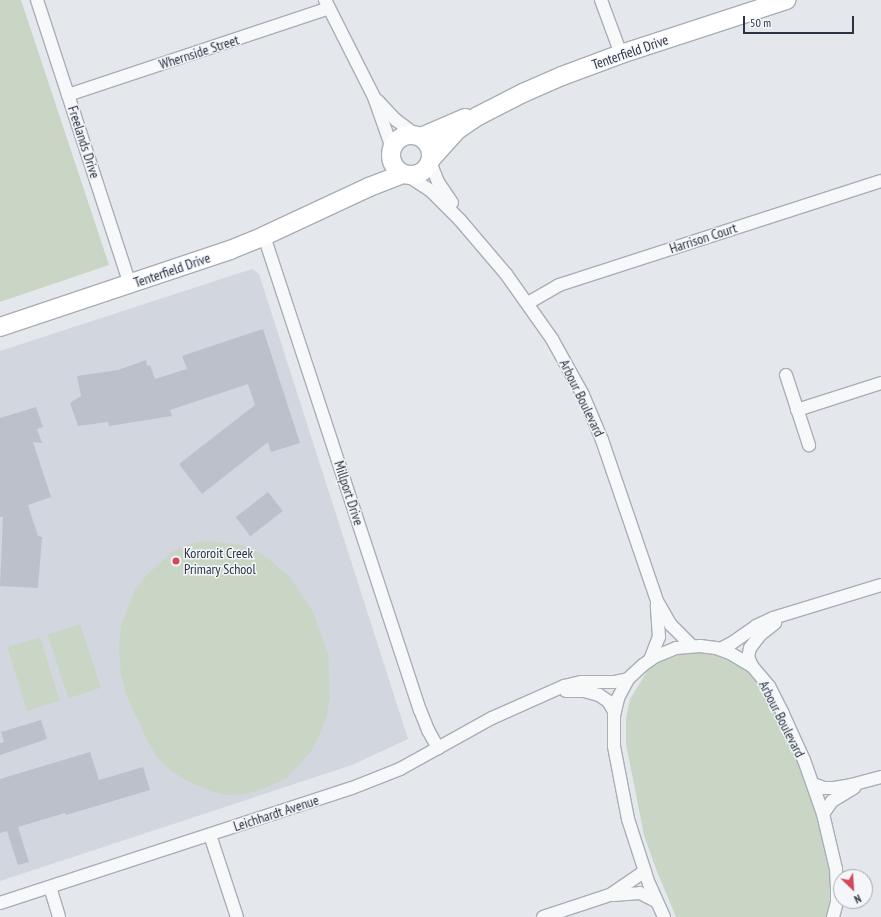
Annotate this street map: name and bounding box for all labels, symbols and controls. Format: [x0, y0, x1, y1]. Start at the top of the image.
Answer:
scale bar [745, 8, 856, 34]
text: 50 m [750, 15, 771, 30]
street label: Whernside Street [157, 31, 241, 73]
street label: Tenterfield Drive [590, 31, 670, 73]
street label: Freelands Drive [64, 104, 104, 180]
street label: Harrison Court [667, 219, 739, 257]
street label: Tenterfield Drive [132, 249, 212, 291]
street label: Arbour Boulevard [556, 357, 608, 439]
street label: Millport Drive [331, 459, 367, 527]
place label: Kororoit Creek Primary School [184, 545, 256, 578]
marker: Kororoit Creek Primary School [171, 556, 181, 566]
street label: Arbour Boulevard [755, 678, 809, 760]
street label: Leichhardt Avenue [231, 791, 321, 835]
north arrow [833, 869, 873, 909]
text: N [852, 891, 863, 907]

